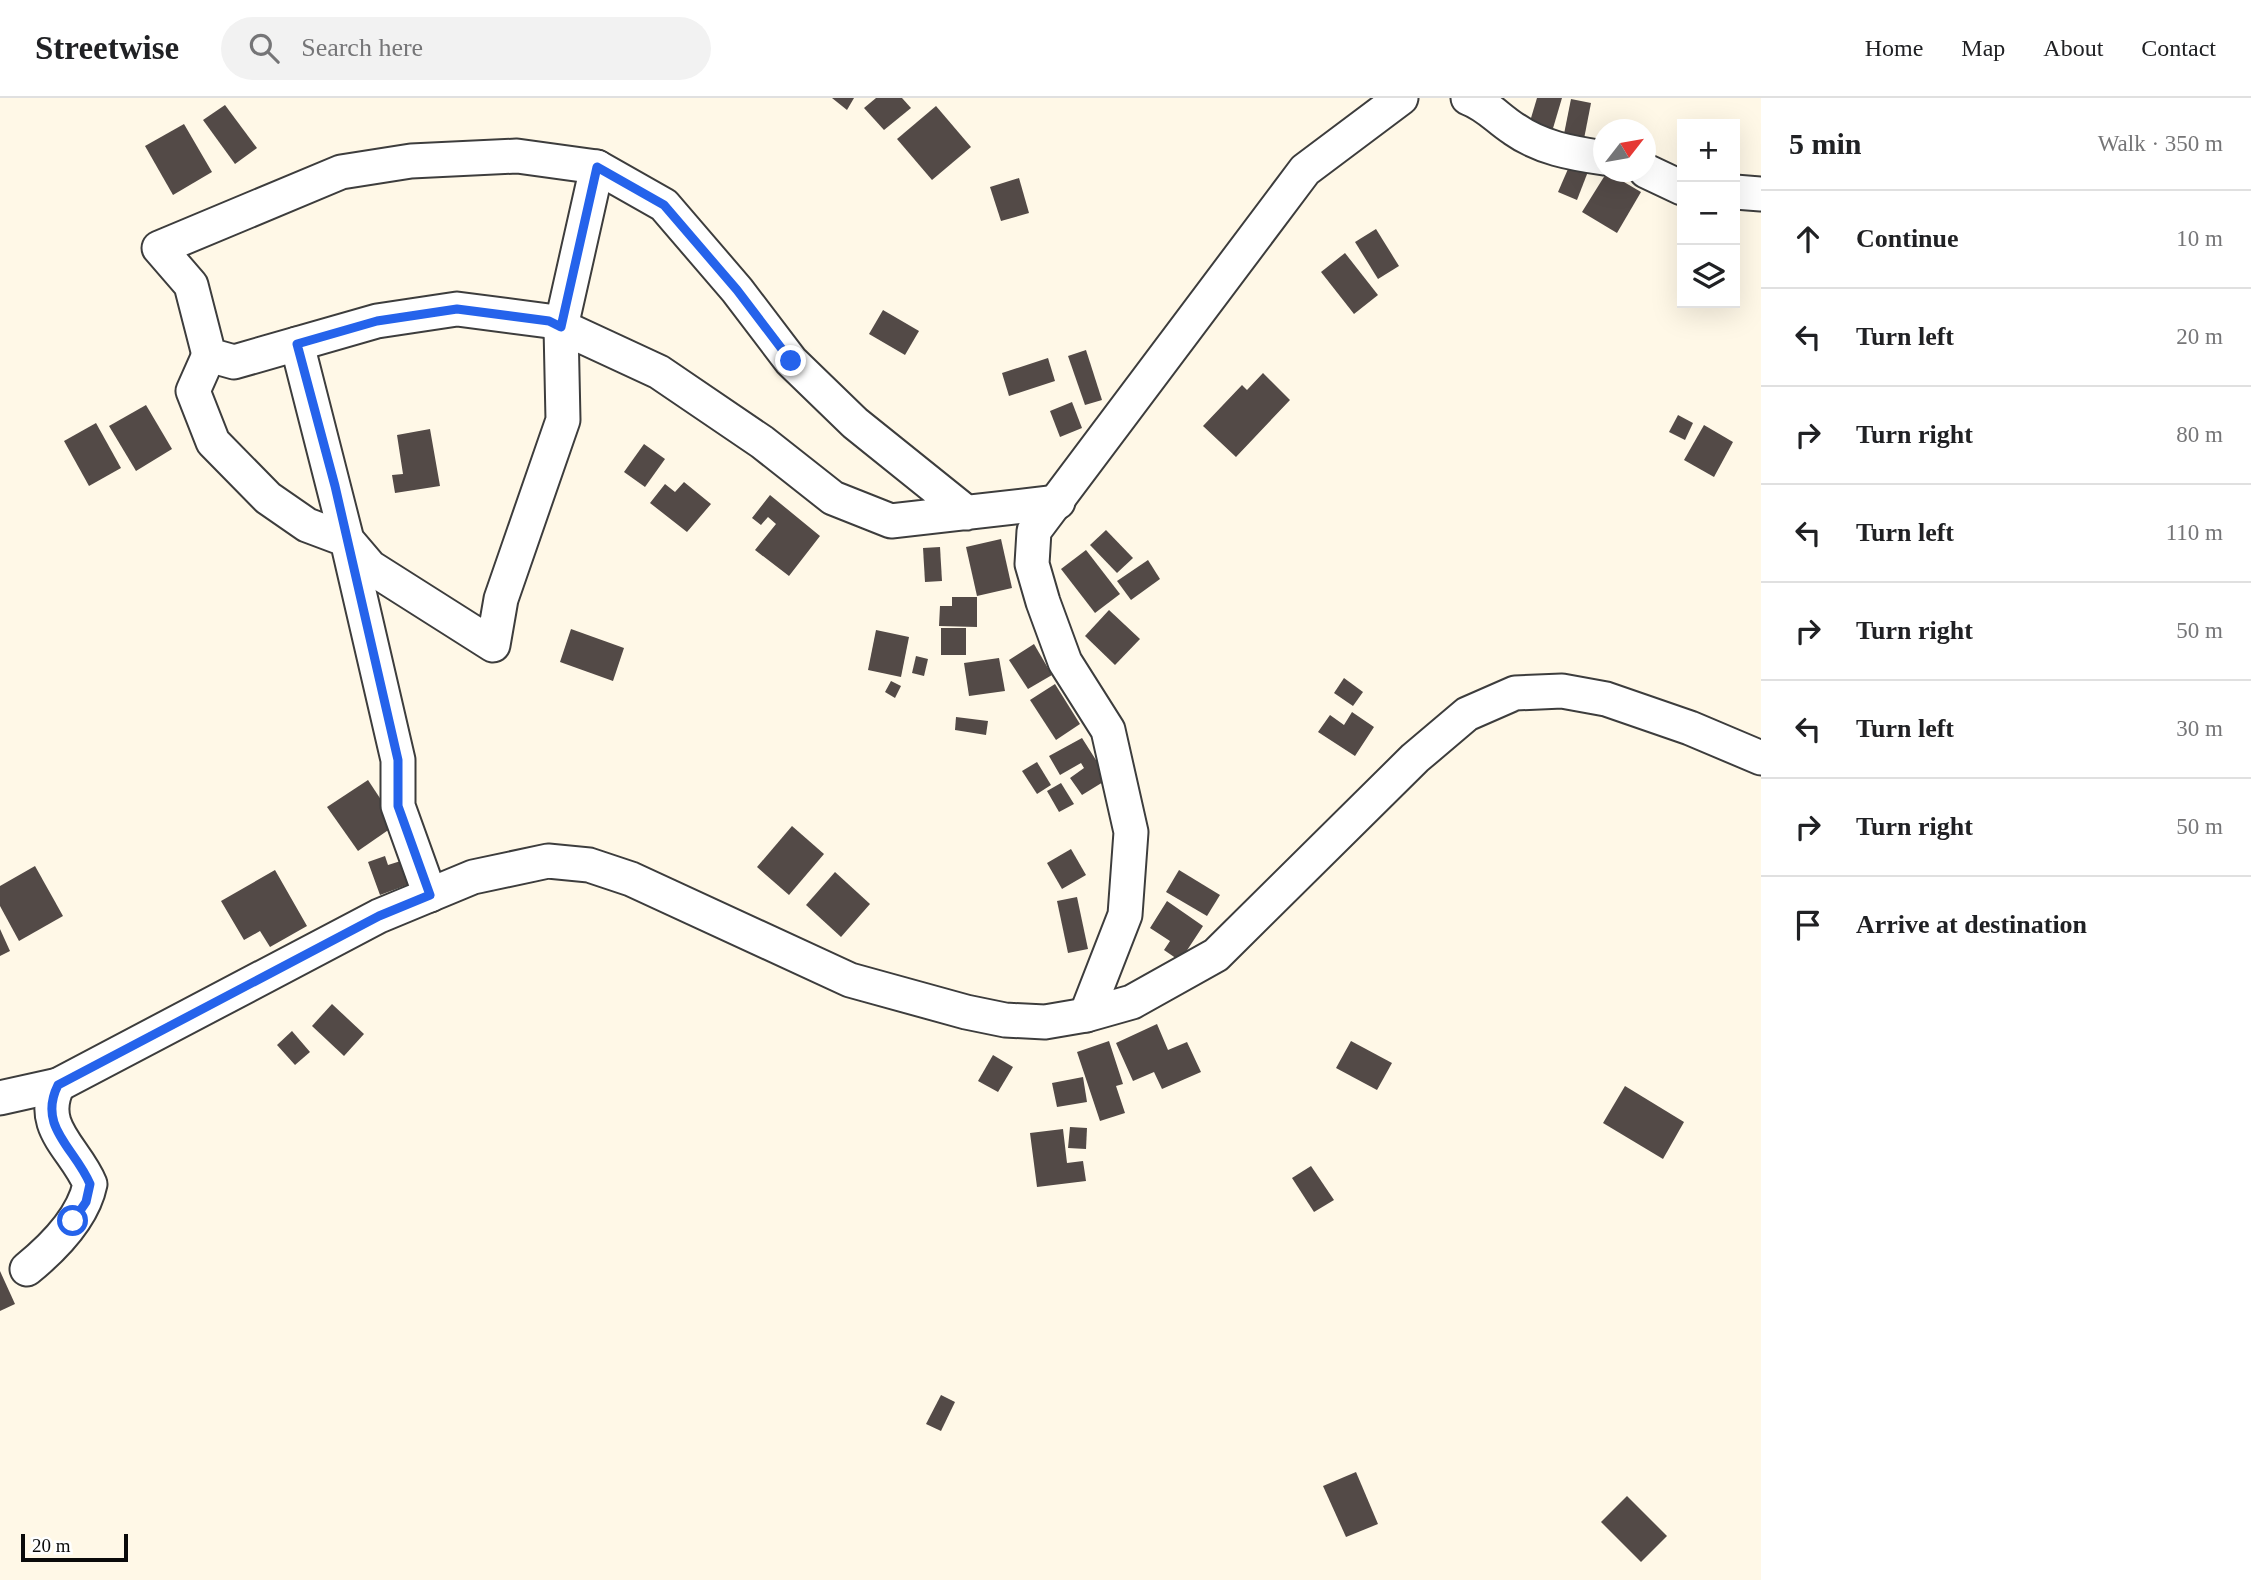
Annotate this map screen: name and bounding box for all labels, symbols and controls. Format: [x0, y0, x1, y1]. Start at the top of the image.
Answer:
search box [221, 17, 711, 80]
icon: search [245, 29, 283, 67]
text: Streetwise [35, 30, 179, 66]
text: Search here [301, 33, 423, 62]
text: Home [1865, 35, 1923, 61]
text: Map [1961, 35, 2005, 61]
text: About [2043, 35, 2103, 61]
text: Contact [2141, 35, 2216, 61]
north arrow [1593, 119, 1656, 182]
map controls [1677, 119, 1740, 308]
button: + [1677, 119, 1740, 182]
text: 5 min [1789, 127, 1862, 160]
text: Walk · 350 m [2098, 131, 2223, 156]
button: − [1677, 182, 1740, 245]
icon: ahead [1789, 220, 1827, 258]
text: Continue [1856, 224, 1959, 253]
text: 10 m [2176, 226, 2223, 251]
button: layers [1677, 245, 1740, 308]
icon: left [1789, 318, 1827, 356]
text: Turn left [1856, 322, 1954, 351]
text: 20 m [2176, 324, 2223, 349]
route end [775, 345, 806, 376]
icon: right [1789, 416, 1827, 454]
text: Turn right [1856, 420, 1973, 449]
text: 80 m [2176, 422, 2223, 447]
icon: left [1789, 514, 1827, 552]
text: Turn left [1856, 518, 1954, 547]
text: 110 m [2166, 520, 2223, 545]
icon: right [1789, 612, 1827, 650]
text: Turn right [1856, 616, 1973, 645]
text: 50 m [2176, 618, 2223, 643]
icon: left [1789, 710, 1827, 748]
text: Turn left [1856, 714, 1954, 743]
text: 30 m [2176, 716, 2223, 741]
icon: right [1789, 808, 1827, 846]
text: Turn right [1856, 812, 1973, 841]
text: 50 m [2176, 814, 2223, 839]
icon: arrive [1789, 906, 1827, 944]
text: Arrive at destination [1856, 910, 2087, 939]
route start [57, 1205, 88, 1236]
scale bar [21, 1531, 128, 1563]
text: 20 m [32, 1535, 71, 1556]

